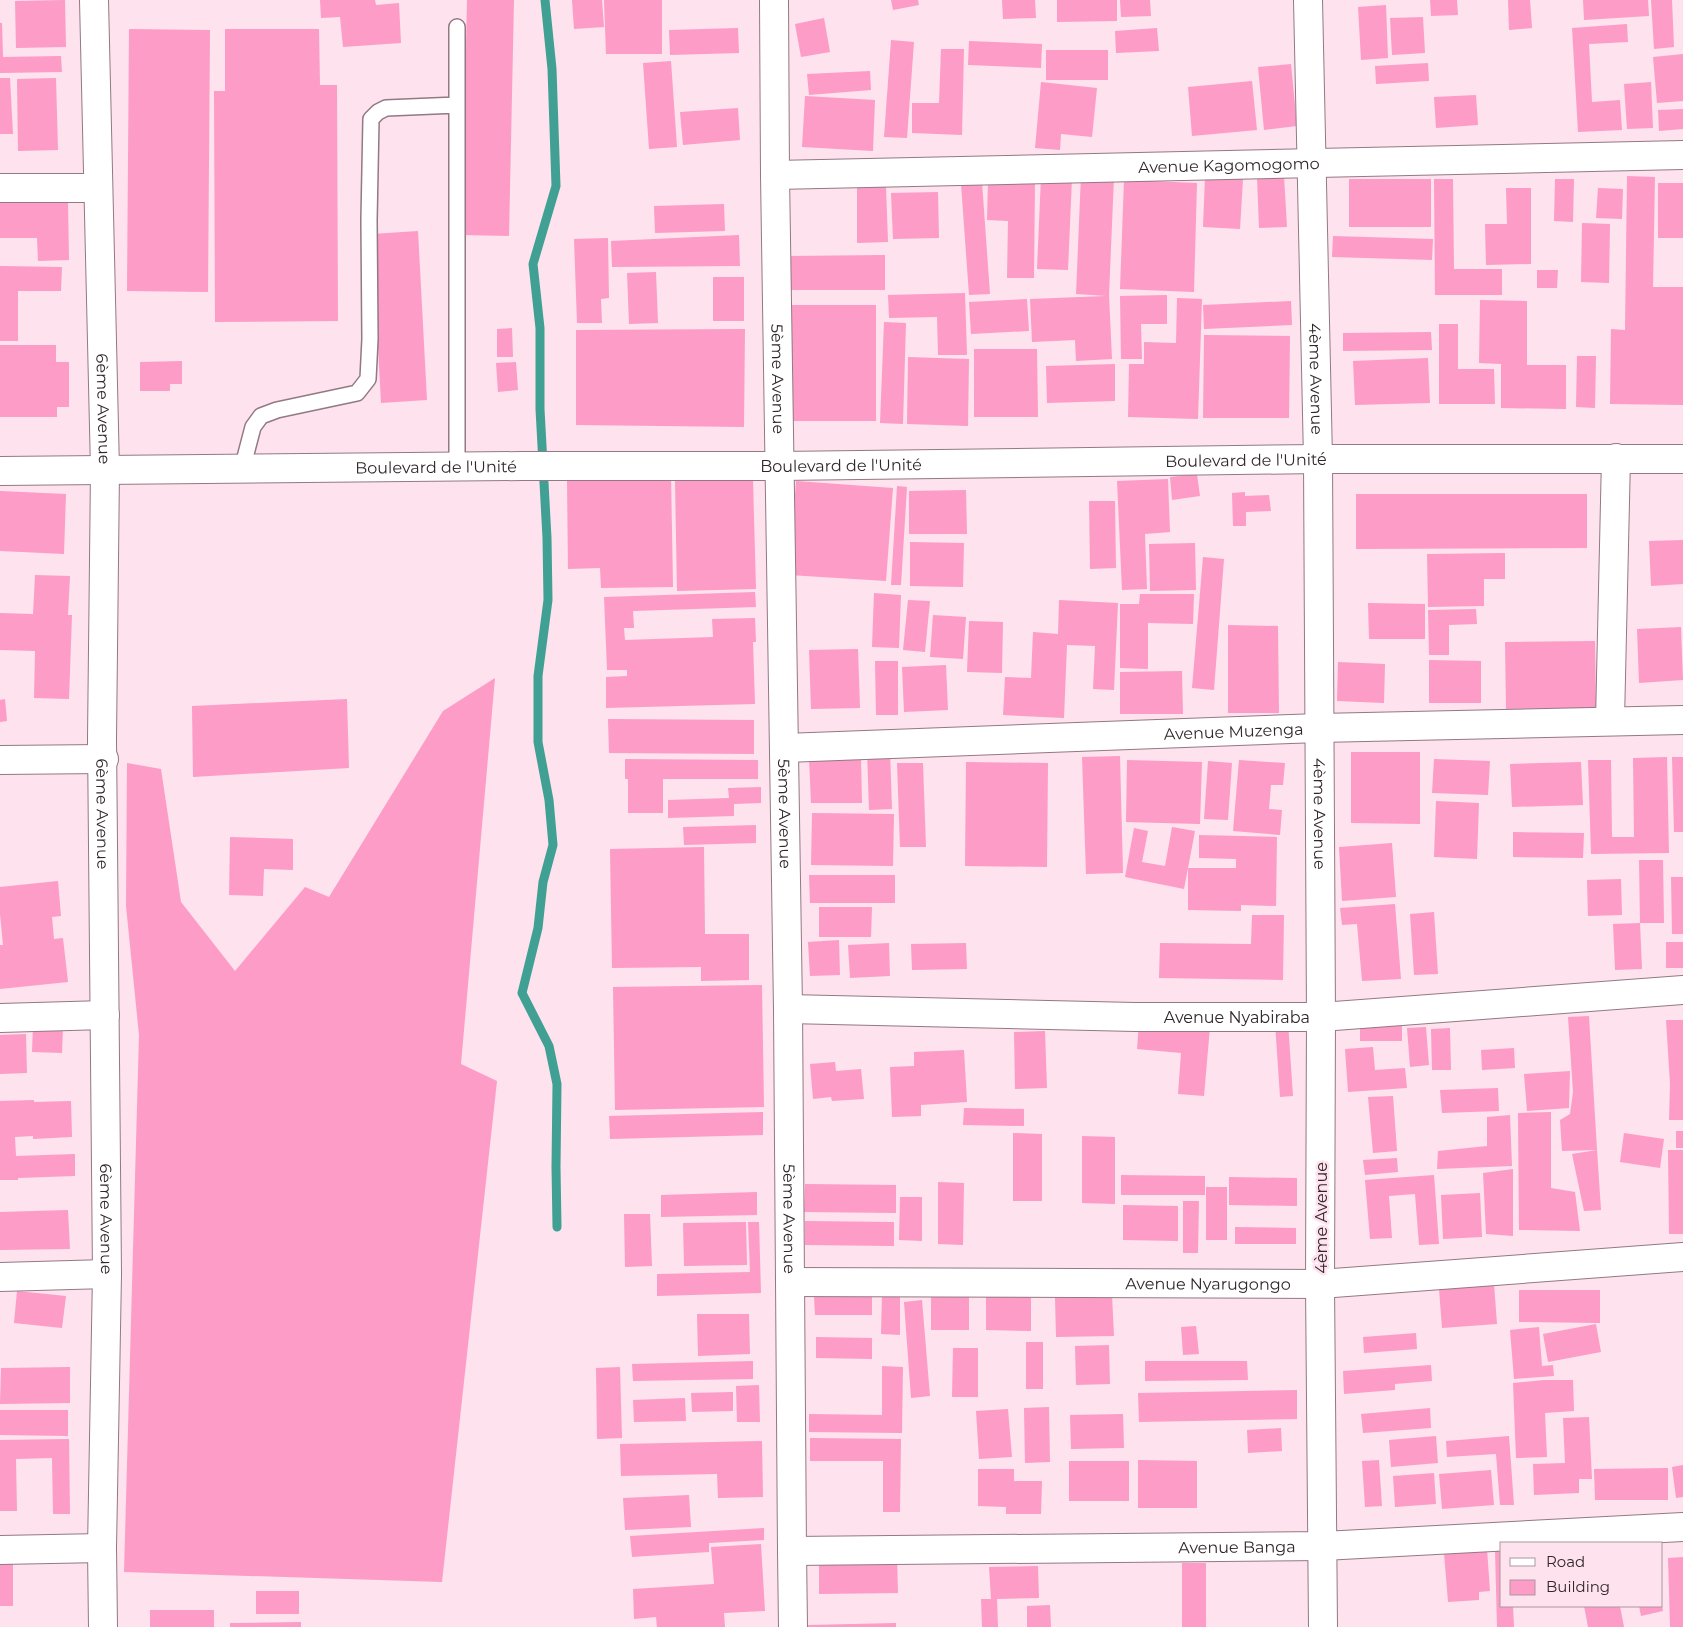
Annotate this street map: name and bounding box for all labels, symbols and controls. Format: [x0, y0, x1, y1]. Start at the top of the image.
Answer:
street label: Avenue Kagomogomo [1138, 154, 1320, 177]
street label: 4ème Avenue [1305, 323, 1326, 435]
street label: 5ème Avenue [767, 324, 788, 434]
street label: 6ème Avenue [92, 353, 114, 465]
street label: Boulevard de l'Unité [1165, 450, 1327, 471]
street label: Boulevard de l'Unité [760, 455, 922, 476]
street label: Boulevard de l'Unité [355, 457, 517, 478]
street label: Avenue Muzenga [1164, 720, 1304, 744]
street label: 6ème Avenue [92, 758, 112, 869]
street label: 4ème Avenue [1310, 758, 1329, 870]
street label: 5ème Avenue [774, 759, 795, 869]
street label: Avenue Nyabiraba [1164, 1008, 1310, 1027]
street label: 4ème Avenue [1312, 1162, 1331, 1274]
street label: 6ème Avenue [96, 1163, 116, 1274]
street label: 5ème Avenue [779, 1164, 799, 1274]
street label: Avenue Nyarugongo [1125, 1274, 1291, 1294]
street label: Avenue Banga [1178, 1537, 1296, 1557]
legend [1500, 1542, 1663, 1607]
text: Road [1546, 1552, 1585, 1571]
text: Building [1546, 1577, 1610, 1596]

